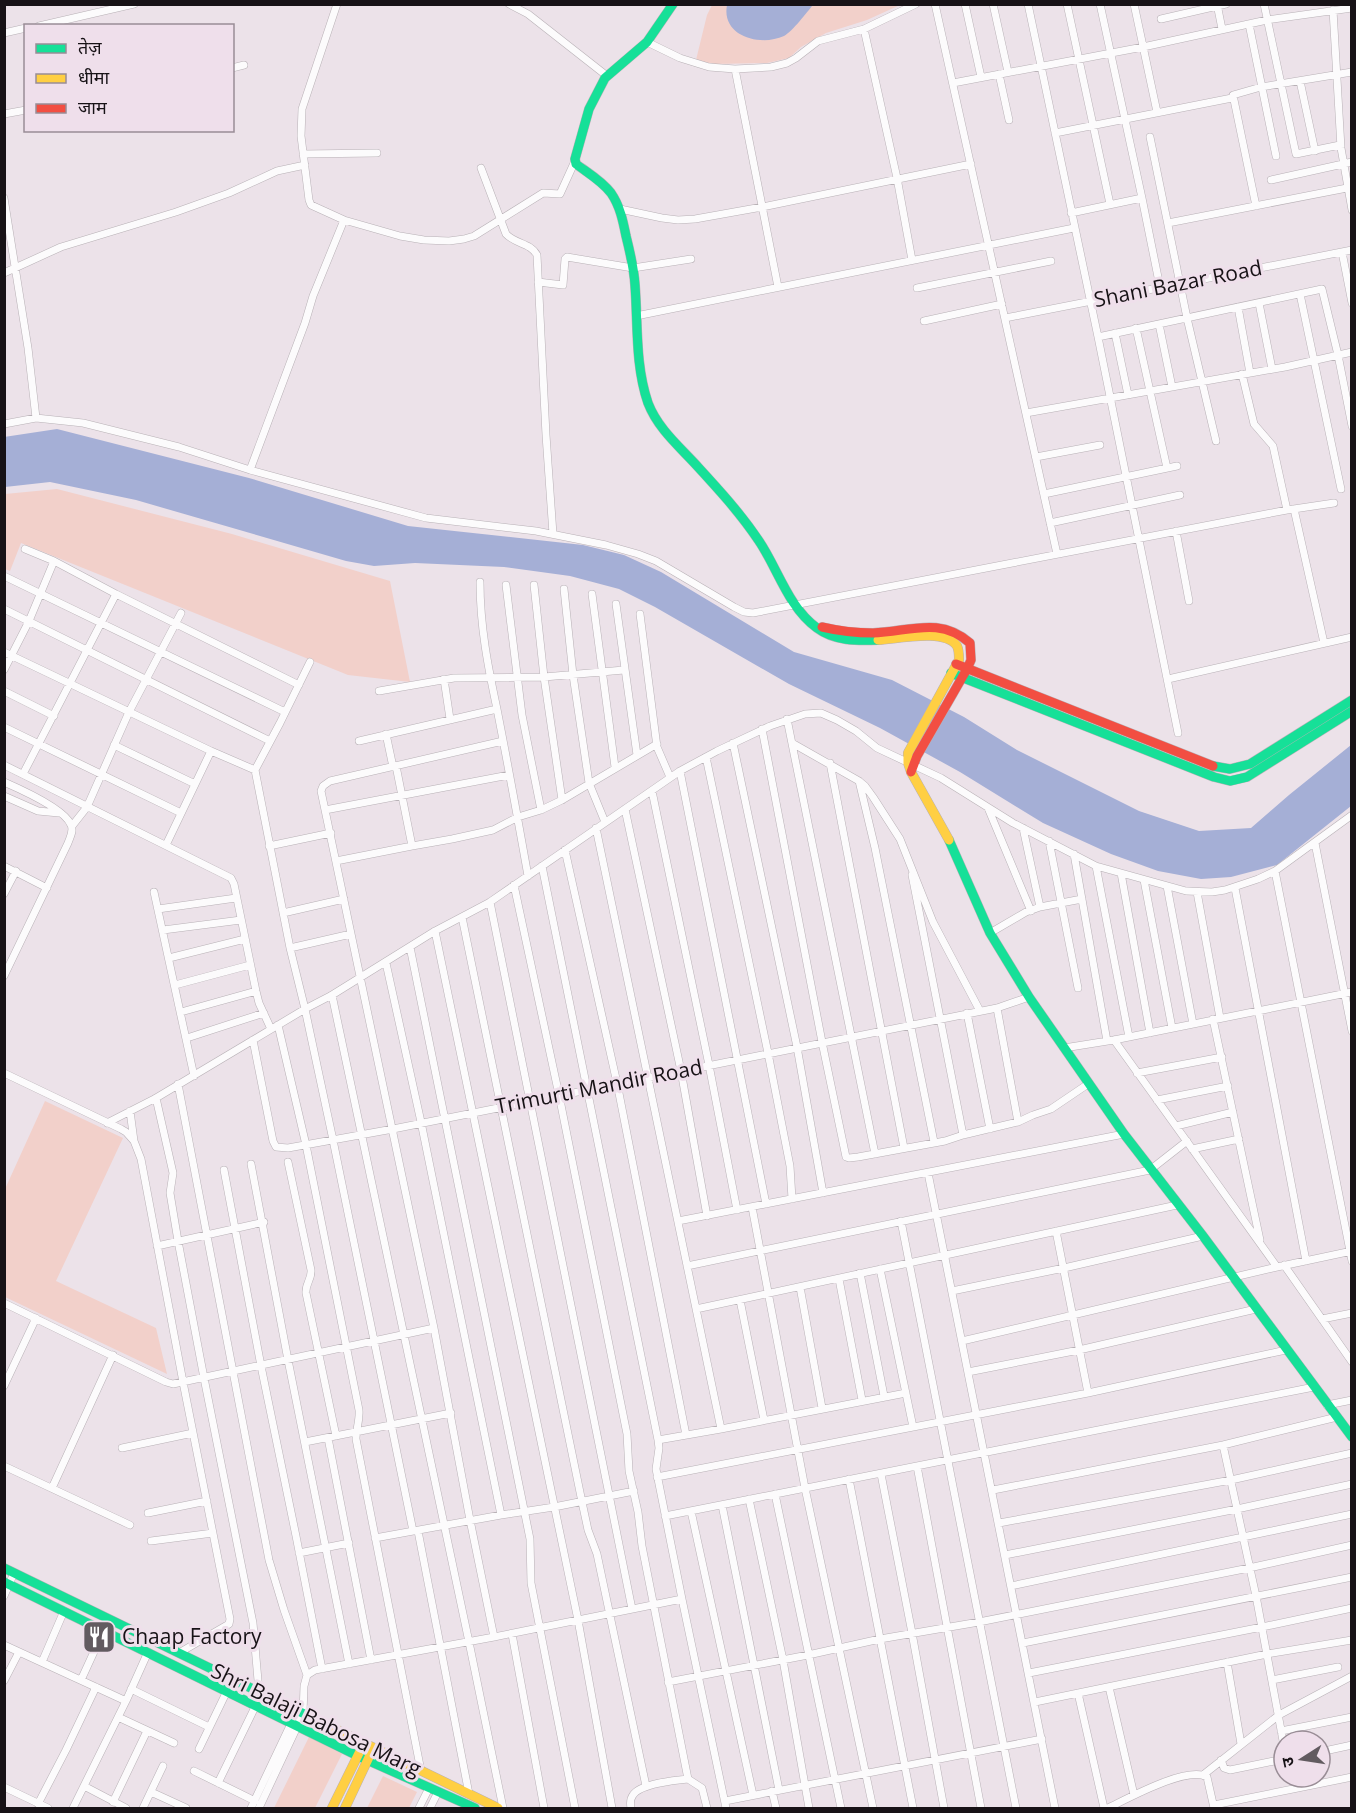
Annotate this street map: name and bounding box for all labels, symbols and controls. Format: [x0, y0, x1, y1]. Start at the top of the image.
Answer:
legend [24, 24, 234, 132]
text: तेज़ [78, 35, 102, 59]
text: धीमा [78, 65, 109, 89]
text: जाम [78, 95, 108, 119]
street label: Shani Bazar Road [1091, 253, 1264, 313]
street label: Trimurti Mandir Road [493, 1052, 705, 1120]
restaurant icon: Chaap Factory [81, 1619, 117, 1655]
place label: Chaap Factory [122, 1622, 262, 1650]
street label: Shri Balaji Babosa Marg [207, 1656, 426, 1782]
north arrow [1272, 1729, 1332, 1789]
text: उ [1275, 1755, 1299, 1769]

